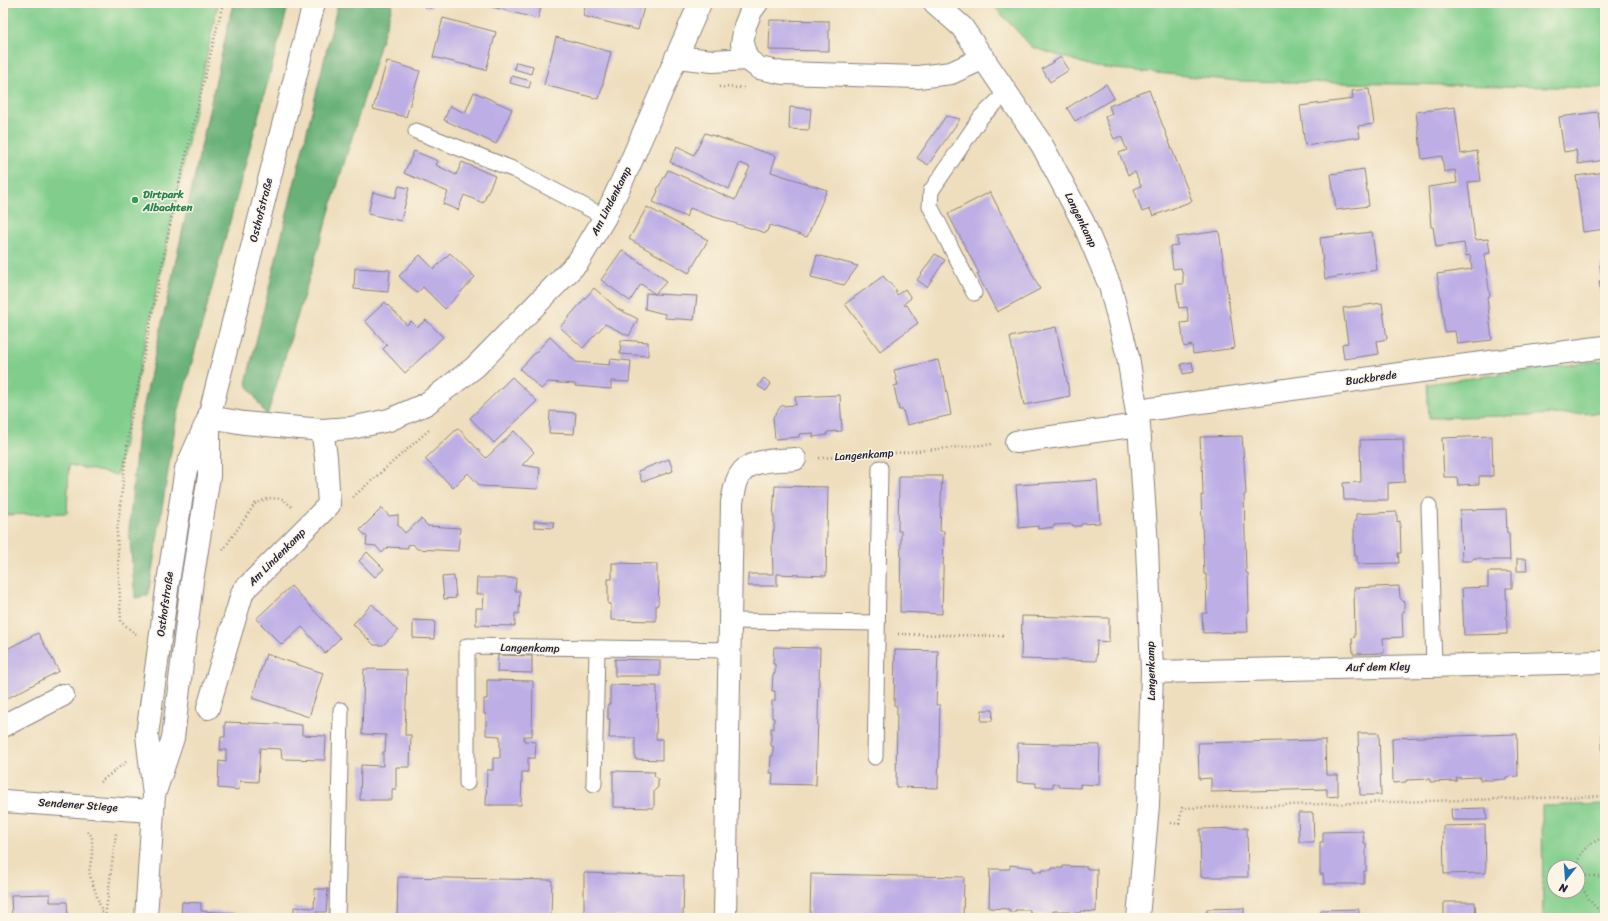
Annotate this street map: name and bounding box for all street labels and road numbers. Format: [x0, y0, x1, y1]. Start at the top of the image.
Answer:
street label: Am Lindenkamp [585, 163, 637, 240]
street label: Osthofstraße [244, 175, 278, 244]
street label: Langenkamp [1059, 189, 1103, 251]
street label: Buckbrede [1344, 365, 1398, 391]
street label: Langenkamp [834, 443, 894, 467]
street label: Am Lindenkamp [243, 523, 311, 591]
street label: Osthofstraße [151, 569, 179, 638]
street label: Langenkamp [500, 638, 560, 658]
street label: Langenkamp [1141, 641, 1161, 701]
street label: Auf dem Kley [1345, 657, 1411, 677]
street label: Sendener Stiege [38, 793, 119, 817]

